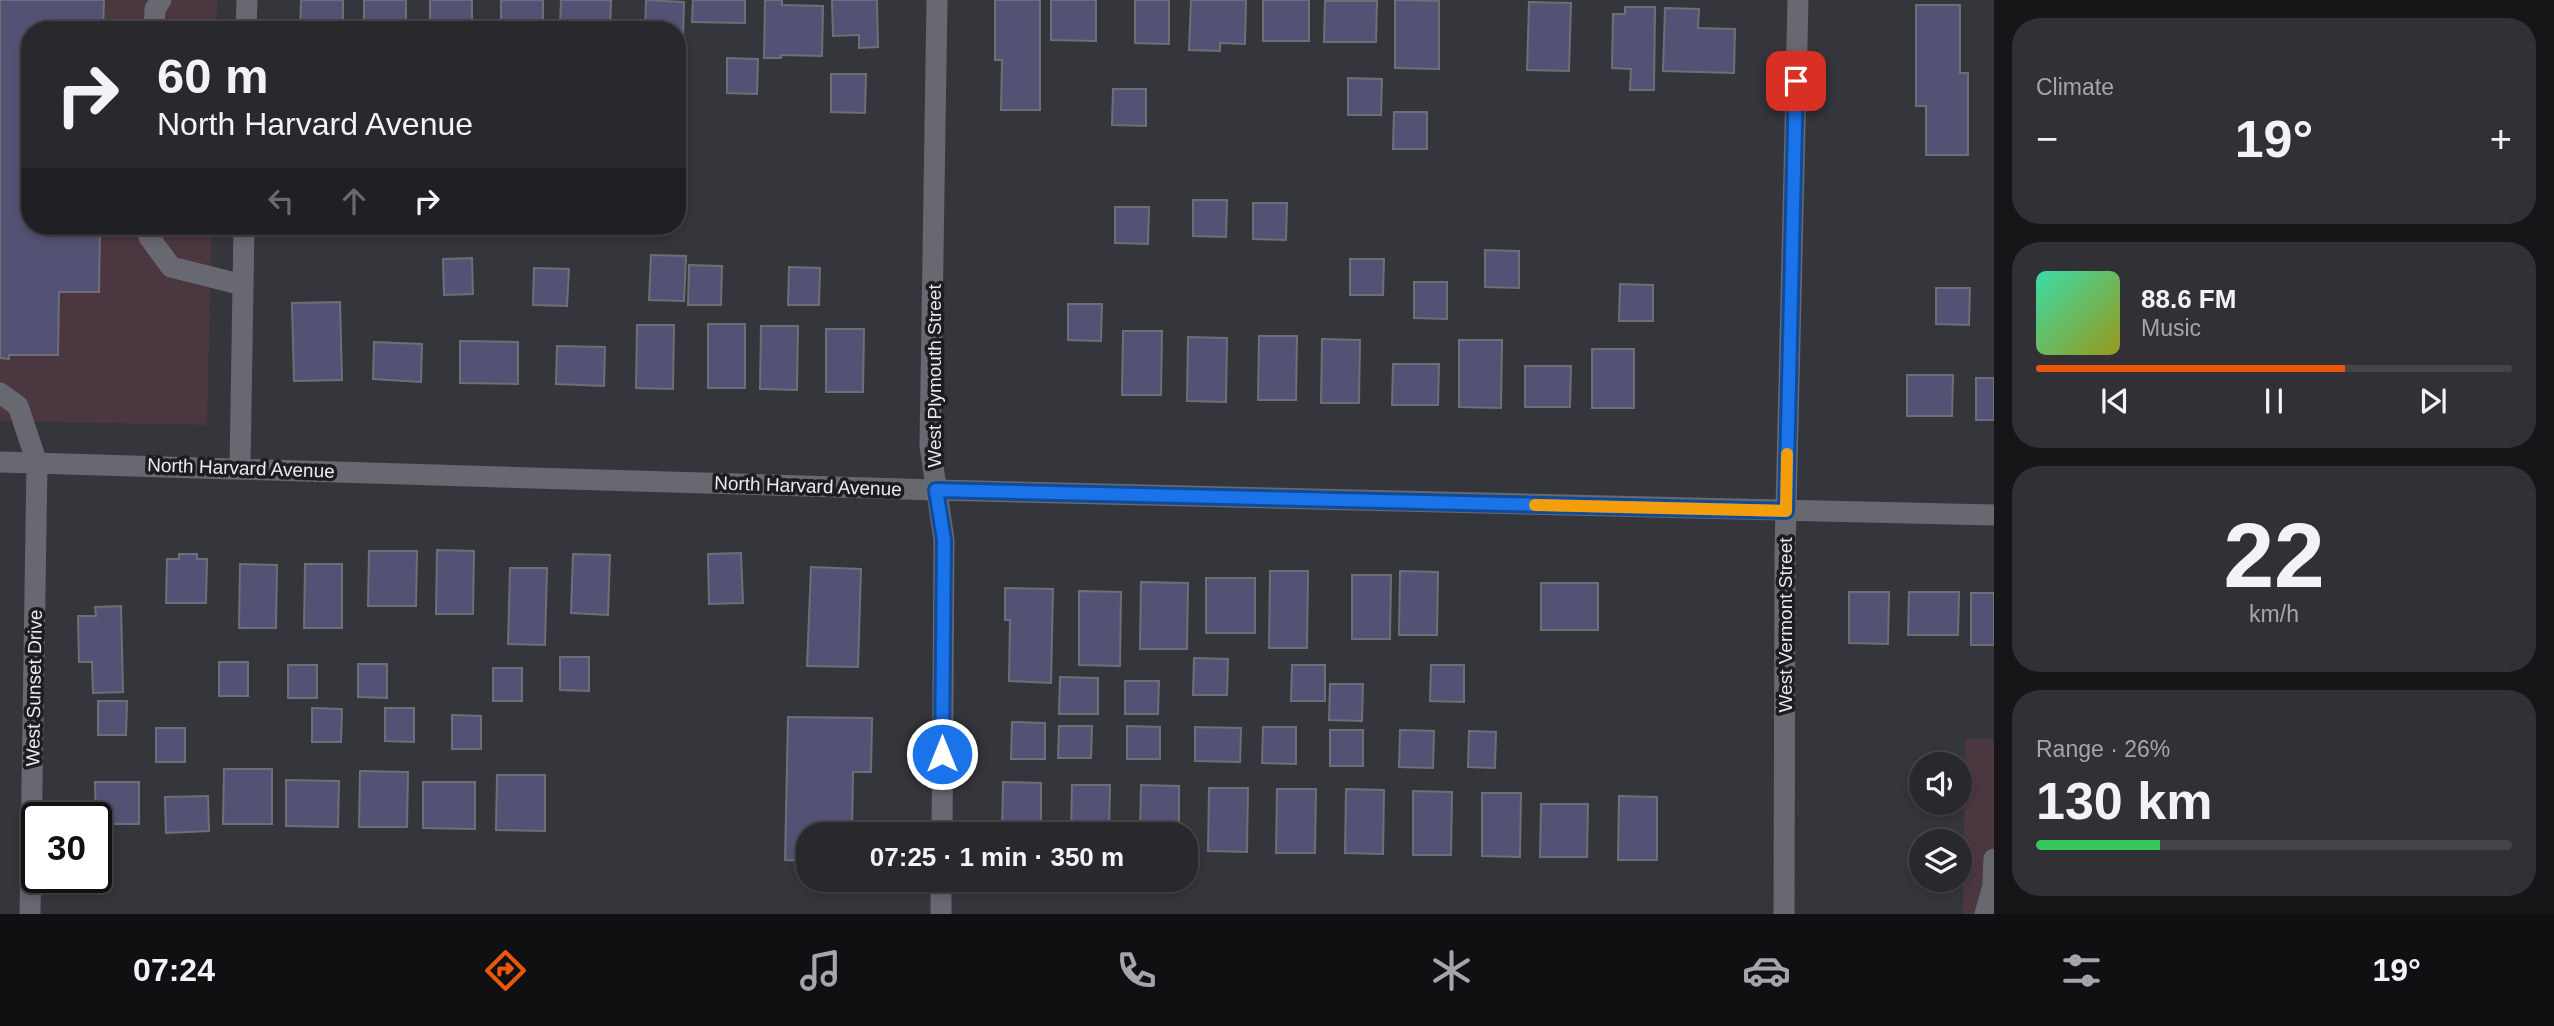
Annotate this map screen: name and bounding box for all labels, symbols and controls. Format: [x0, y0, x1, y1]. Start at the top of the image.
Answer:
icon: right [42, 49, 133, 140]
text: 60 m [157, 49, 269, 103]
pin [1766, 51, 1826, 111]
icon: arrive [1777, 62, 1815, 100]
text: Climate [2036, 74, 2114, 100]
text: North Harvard Avenue [157, 106, 473, 142]
text: 19° [2235, 110, 2313, 168]
text: − [2036, 118, 2058, 160]
text: + [2490, 118, 2512, 160]
icon: left [262, 182, 300, 220]
icon: ahead [335, 182, 373, 220]
icon: right [408, 182, 446, 220]
street label: West Plymouth Street [924, 284, 945, 468]
text: 88.6 FM [2141, 284, 2236, 314]
text: Music [2141, 315, 2201, 341]
icon: previous [2096, 382, 2134, 420]
icon: pause [2255, 382, 2293, 420]
icon: next [2414, 382, 2452, 420]
street label: North Harvard Avenue [147, 454, 335, 482]
street label: North Harvard Avenue [714, 472, 902, 500]
text: 22 [2223, 505, 2325, 606]
street label: West Vermont Street [1775, 537, 1796, 712]
text: km/h [2249, 601, 2299, 627]
street label: West Sunset Drive [22, 609, 46, 767]
position arrow [905, 717, 979, 791]
text: Range · 26% [2036, 736, 2170, 762]
map controls [1909, 752, 1972, 892]
button: sound [1909, 752, 1972, 815]
text: 130 km [2036, 772, 2212, 830]
speed limit sign: 30 [21, 802, 112, 893]
button: layers [1909, 829, 1972, 892]
text: 07:25 · 1 min · 350 m [870, 842, 1124, 872]
icon: directions [481, 946, 530, 995]
icon: music [796, 946, 845, 995]
icon: phone [1112, 946, 1161, 995]
icon: climate [1427, 946, 1476, 995]
icon: car [1742, 946, 1791, 995]
icon: filters [2057, 946, 2106, 995]
text: 07:24 [133, 952, 215, 988]
text: 19° [2372, 952, 2421, 988]

